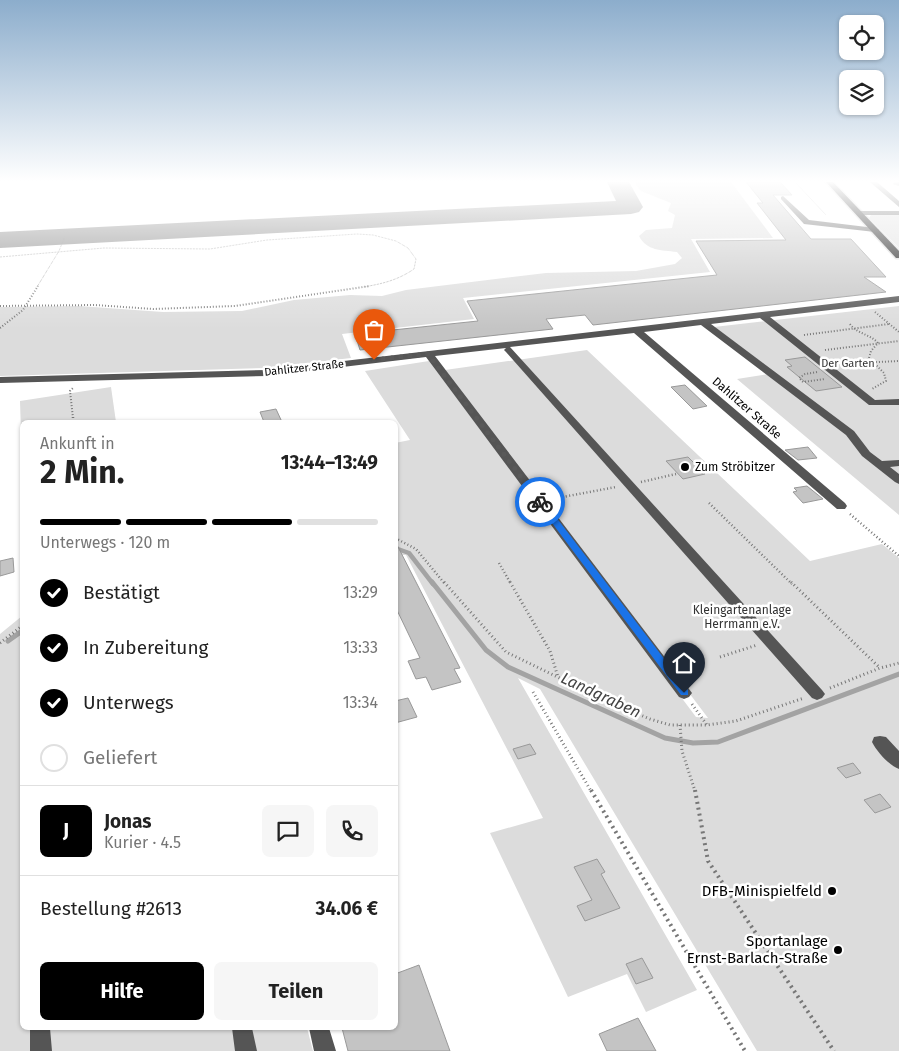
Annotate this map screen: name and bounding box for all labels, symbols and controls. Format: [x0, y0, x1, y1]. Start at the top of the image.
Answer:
map controls [839, 15, 884, 115]
button: locate [839, 15, 884, 60]
button: layers [839, 70, 884, 115]
pin [353, 309, 395, 360]
icon: bag [360, 316, 388, 344]
street label: Dahlitzer Straße [264, 357, 344, 379]
park label: Der Garten [821, 357, 875, 370]
street label: Dahlitzer Straße [710, 374, 784, 442]
text: Ankunft in [40, 434, 115, 453]
text: 13:44–13:49 [281, 451, 378, 474]
text: 2 Min. [40, 453, 124, 491]
place label: Zum Ströbitzer [695, 460, 775, 474]
marker: Zum Ströbitzer [679, 461, 691, 473]
courier [515, 477, 565, 527]
icon: bike [526, 488, 554, 516]
text: Unterwegs · 120 m [40, 533, 170, 552]
icon: check [40, 579, 68, 607]
text: Bestätigt [83, 581, 160, 604]
text: 13:29 [343, 583, 378, 602]
park label: Kleingartenanlage Herrmann e.V. [693, 603, 791, 631]
icon: check [40, 634, 68, 662]
text: In Zubereitung [83, 636, 208, 659]
text: 13:33 [343, 638, 378, 657]
pin [663, 642, 705, 693]
icon: home [670, 649, 698, 677]
water label: Landgraben [558, 668, 644, 722]
icon: check [40, 689, 68, 717]
text: Unterwegs [83, 691, 174, 714]
text: 13:34 [343, 693, 378, 712]
text: Geliefert [83, 746, 157, 769]
button: chat [262, 805, 314, 857]
button: phone [326, 805, 378, 857]
text: Jonas [104, 810, 151, 833]
text: J [63, 819, 69, 842]
text: Kurier · 4.5 [104, 833, 181, 852]
place label: DFB-Minispielfeld [702, 882, 822, 900]
marker: DFB-Minispielfeld [826, 885, 838, 897]
text: Bestellung #2613 [40, 897, 182, 920]
text: 34.06 € [316, 897, 378, 920]
place label: Sportanlage Ernst-Barlach-Straße [687, 932, 828, 967]
marker: Sportanlage Ernst-Barlach-Straße [832, 944, 844, 956]
button: Hilfe [40, 962, 204, 1020]
button: Teilen [214, 962, 378, 1020]

